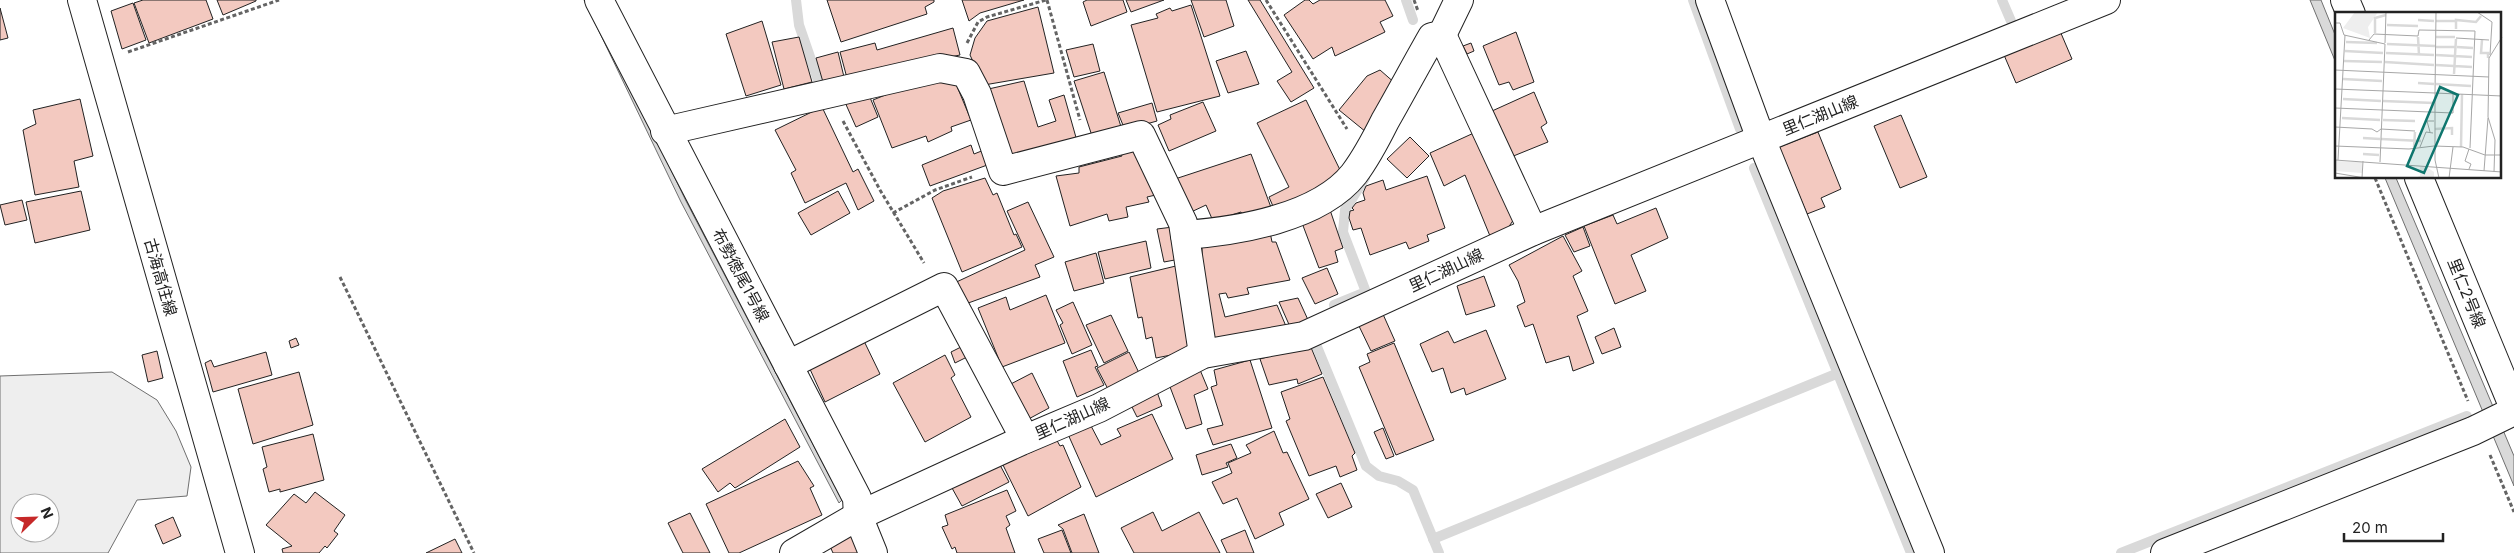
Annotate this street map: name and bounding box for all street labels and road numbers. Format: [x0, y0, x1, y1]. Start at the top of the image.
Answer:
street label: 里仁湖山線 [1779, 91, 1861, 139]
street label: 布勢徳尾1号線 [708, 225, 774, 325]
street label: 古海高住線 [140, 236, 182, 318]
street label: 里仁湖山線 [1406, 244, 1486, 296]
street label: 里仁2号線 [2444, 255, 2490, 331]
street label: 里仁湖山線 [1031, 393, 1113, 443]

